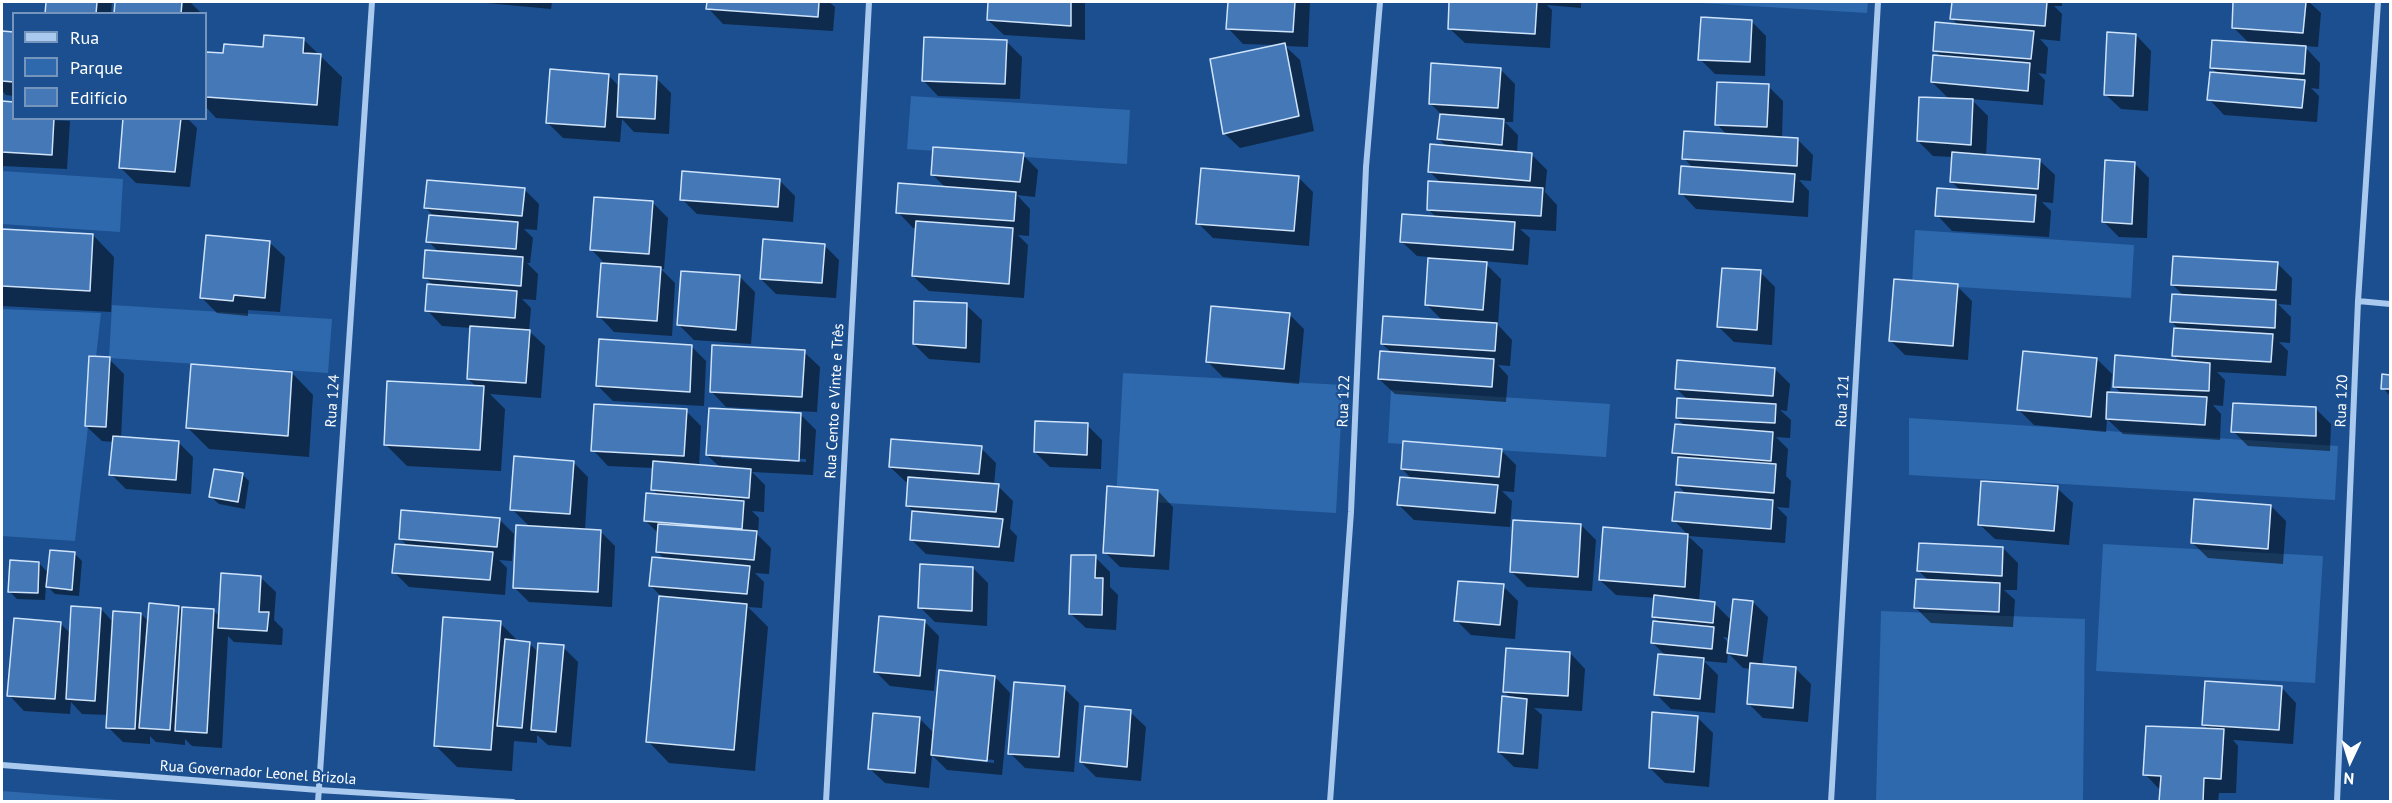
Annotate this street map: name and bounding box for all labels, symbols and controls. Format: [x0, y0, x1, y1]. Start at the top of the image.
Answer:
legend [12, 12, 207, 120]
text: Rua [70, 26, 99, 49]
text: Parque [70, 56, 123, 79]
text: Edifício [70, 86, 127, 109]
street label: Rua Cento e Vinte e Três [822, 323, 848, 479]
street label: Rua 124 [322, 374, 344, 428]
street label: Rua 122 [1334, 374, 1354, 428]
street label: Rua 121 [1833, 374, 1853, 428]
street label: Rua 120 [2332, 374, 2352, 428]
north arrow [2320, 731, 2380, 791]
street label: Rua Governador Leonel Brizola [159, 757, 357, 789]
text: N [2343, 769, 2355, 789]

